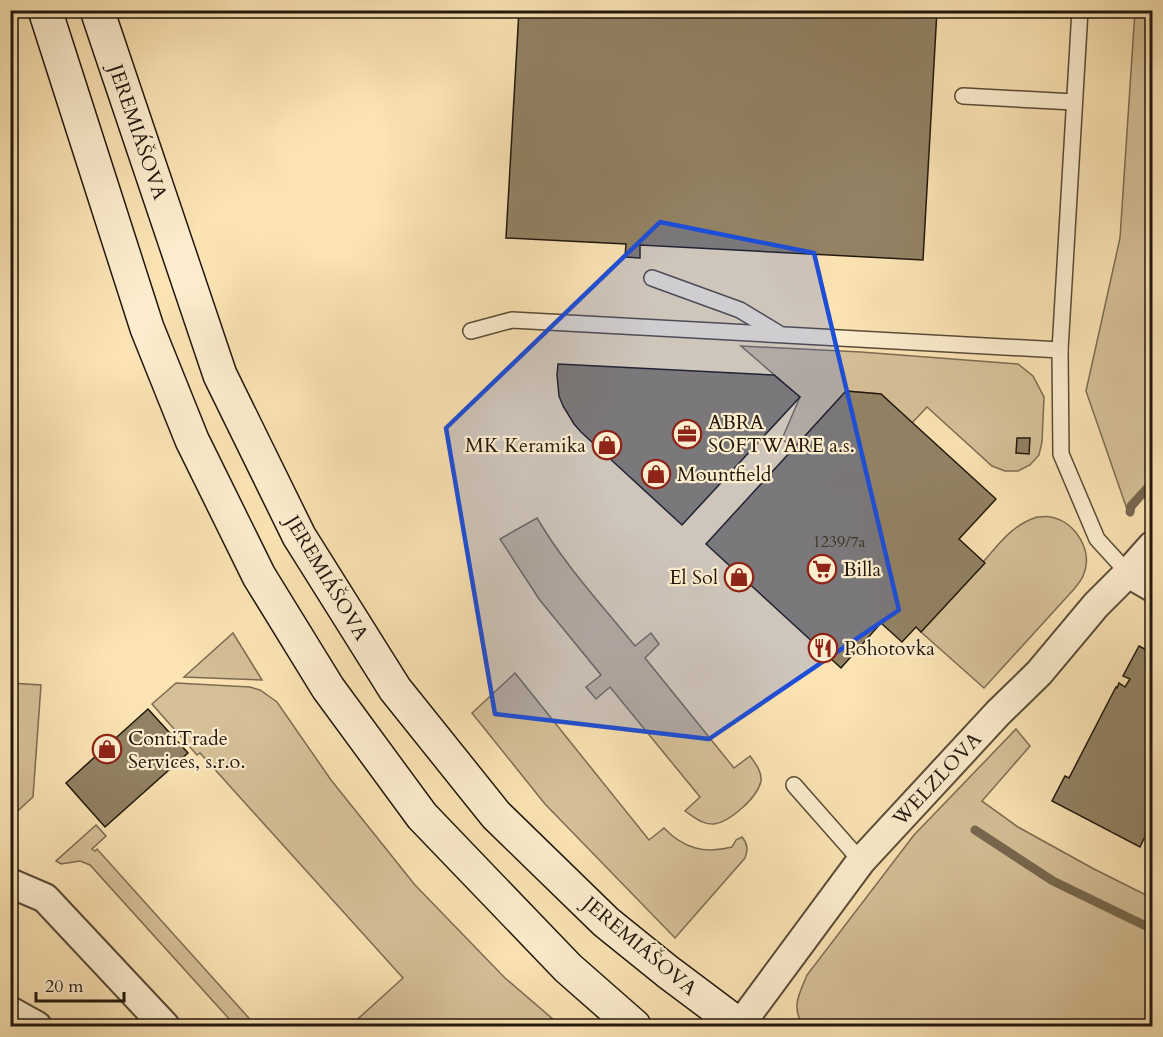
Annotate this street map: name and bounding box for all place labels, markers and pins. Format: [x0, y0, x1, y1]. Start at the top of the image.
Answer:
place label: ABRA SOFTWARE a.s. [708, 409, 855, 459]
office icon: ABRA SOFTWARE a.s. [671, 418, 703, 450]
shop icon: MK Keramika [591, 429, 623, 461]
place label: MK Keramika [465, 432, 586, 459]
shop icon: Mountfield [640, 458, 672, 490]
place label: Mountfield [677, 461, 772, 488]
supermarket icon: Billa [806, 553, 838, 585]
place label: Billa [843, 556, 881, 583]
shop icon: El Sol [723, 561, 755, 593]
place label: El Sol [669, 564, 718, 591]
restaurant icon: Pohotovka [807, 632, 839, 664]
place label: Pohotovka [844, 635, 935, 662]
place label: ContiTrade Services, s.r.o. [128, 725, 246, 775]
shop icon: ContiTrade Services, s.r.o. [91, 733, 123, 765]

